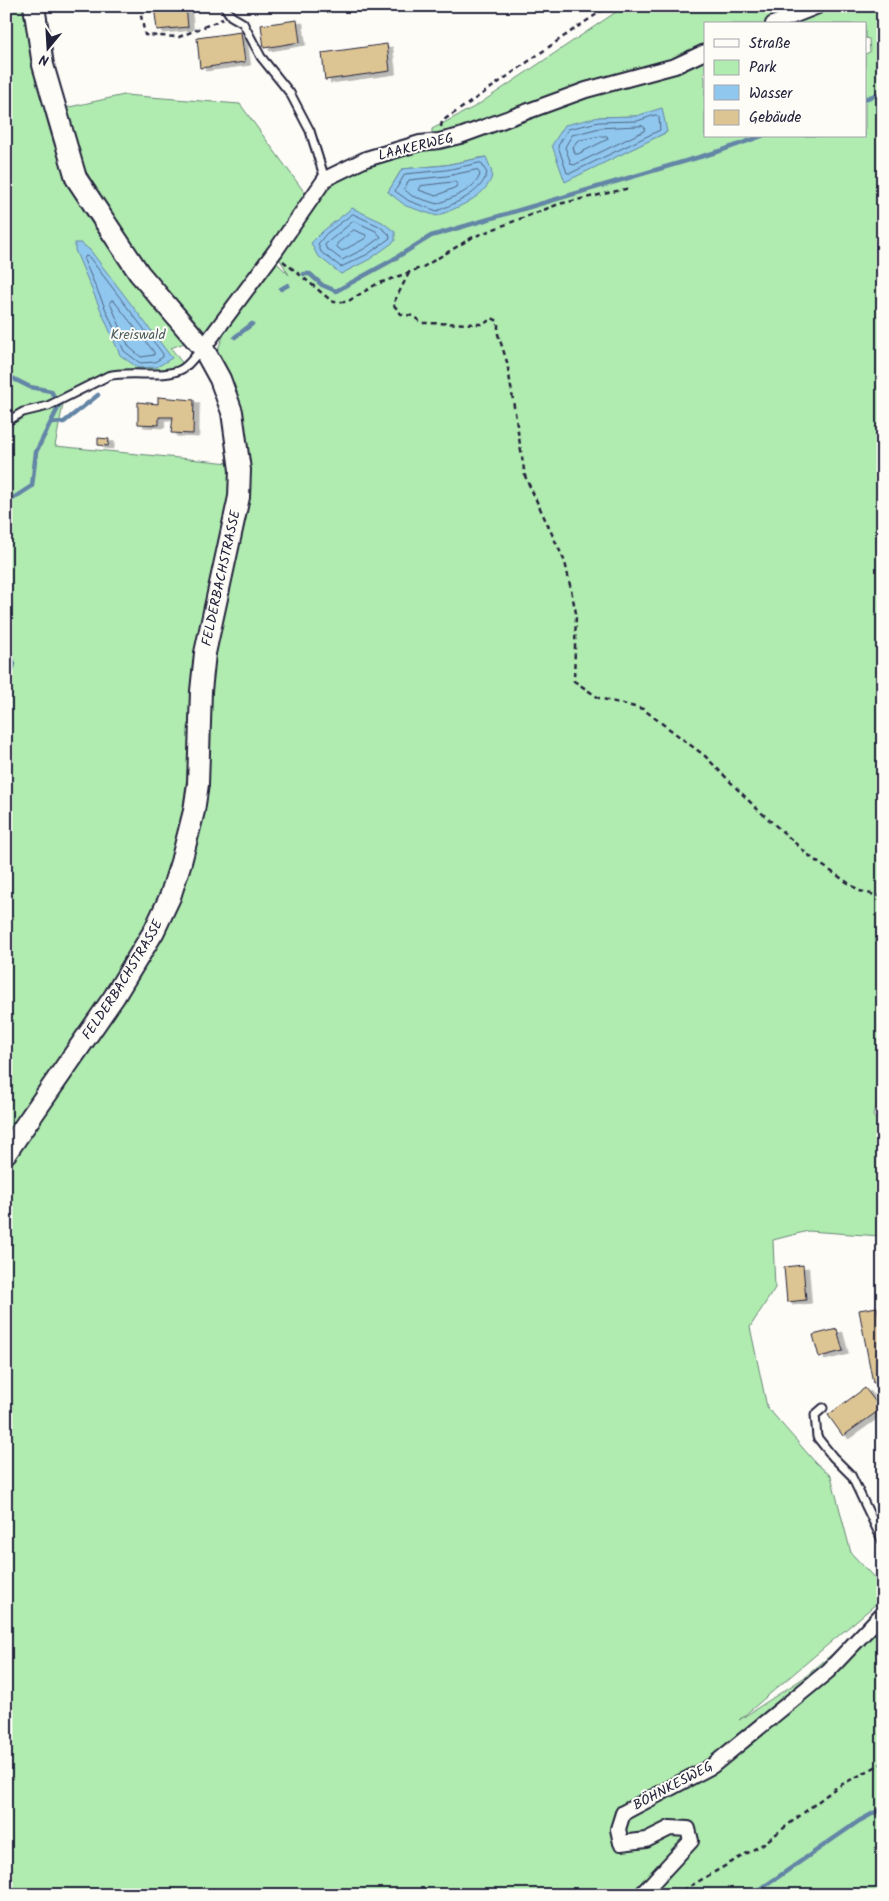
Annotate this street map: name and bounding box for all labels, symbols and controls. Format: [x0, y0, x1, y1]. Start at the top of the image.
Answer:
north arrow [22, 22, 72, 72]
legend [704, 22, 866, 138]
text: Straße [749, 32, 791, 56]
text: N [37, 48, 52, 71]
text: Park [749, 56, 777, 80]
text: Wasser [749, 82, 793, 106]
text: Gebäude [749, 106, 802, 130]
street label: LAAKERWEG [376, 127, 456, 167]
park label: Kreiswald [111, 324, 166, 346]
street label: FELDERBACHSTRASSE [196, 507, 247, 648]
street label: FELDERBACHSTRASSE [76, 915, 169, 1044]
street label: BÖHNKESWEG [629, 1756, 717, 1816]

